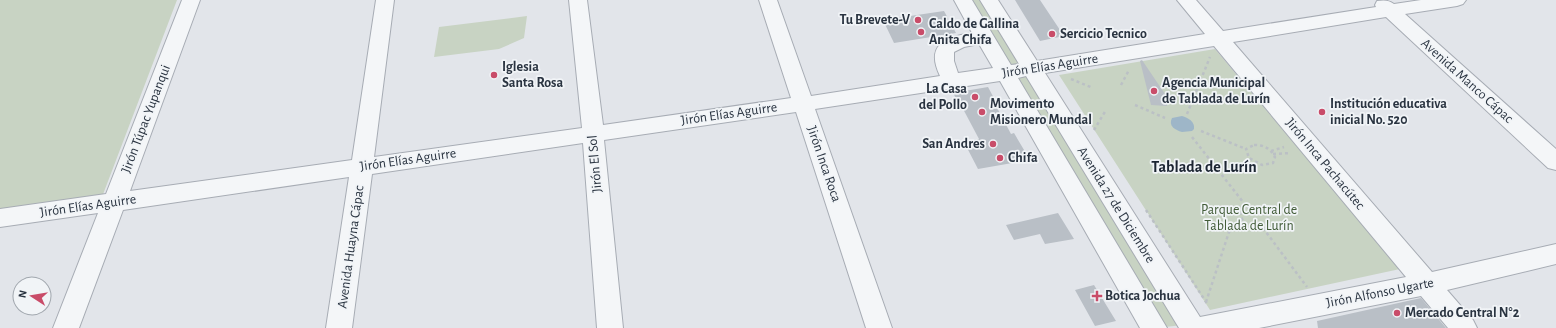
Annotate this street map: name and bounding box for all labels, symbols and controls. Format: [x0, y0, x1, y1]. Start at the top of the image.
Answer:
place label: Tu Brevete-V [840, 13, 911, 27]
marker: Tu Brevete-V [913, 15, 923, 25]
place label: Caldo de Gallina Anita Chifa [929, 17, 1020, 47]
marker: Caldo de Gallina Anita Chifa [916, 27, 926, 37]
place label: Sercicio Tecnico [1060, 27, 1147, 41]
marker: Sercicio Tecnico [1047, 29, 1057, 39]
street label: Avenida Manco Cápac [1418, 36, 1516, 126]
street label: Jirón Elías Aguirre [1001, 52, 1099, 80]
place label: Iglesia Santa Rosa [502, 60, 563, 90]
street label: Jirón Túpac Yupanqui [119, 63, 173, 175]
marker: Iglesia Santa Rosa [489, 70, 499, 80]
place label: Agencia Municipal de Tablada de Lurín [1162, 76, 1270, 106]
place label: La Casa del Pollo [919, 82, 967, 112]
marker: Agencia Municipal de Tablada de Lurín [1149, 86, 1159, 96]
marker: La Casa del Pollo [970, 92, 980, 102]
place label: Movimento Misionero Mundal [990, 97, 1092, 127]
place label: Institución educativa inicial No. 520 [1330, 97, 1447, 127]
street label: Jirón Elías Aguirre [680, 100, 778, 128]
marker: Movimento Misionero Mundal [977, 107, 987, 117]
marker: Institución educativa inicial No. 520 [1317, 107, 1327, 117]
street label: Jirón Inca Pachacútec [1283, 116, 1368, 213]
street label: Jirón Inca Roca [804, 124, 844, 204]
street label: Jirón El Sol [586, 135, 604, 193]
place label: San Andres [922, 137, 985, 151]
marker: San Andres [988, 139, 998, 149]
street label: Avenida 27 de Diciembre [1075, 144, 1157, 266]
street label: Jirón Elías Aguirre [359, 146, 457, 174]
place label: Chifa [1008, 151, 1038, 165]
marker: Chifa [995, 153, 1005, 163]
district label: Tablada de Lurín [1151, 159, 1257, 175]
street label: Avenida Huayna Cápac [335, 184, 367, 309]
street label: Jirón Elías Aguirre [39, 192, 137, 220]
park label: Parque Central de Tablada de Lurín [1201, 203, 1297, 233]
north arrow [12, 276, 52, 316]
street label: Jirón Alfonso Ugarte [1325, 276, 1435, 310]
text: N [17, 289, 29, 299]
place label: Botica Jochua [1105, 289, 1181, 303]
marker: Botica Jochua [1092, 291, 1102, 301]
place label: Mercado Central N°2 [1405, 306, 1520, 320]
marker: Mercado Central N°2 [1392, 308, 1402, 318]

